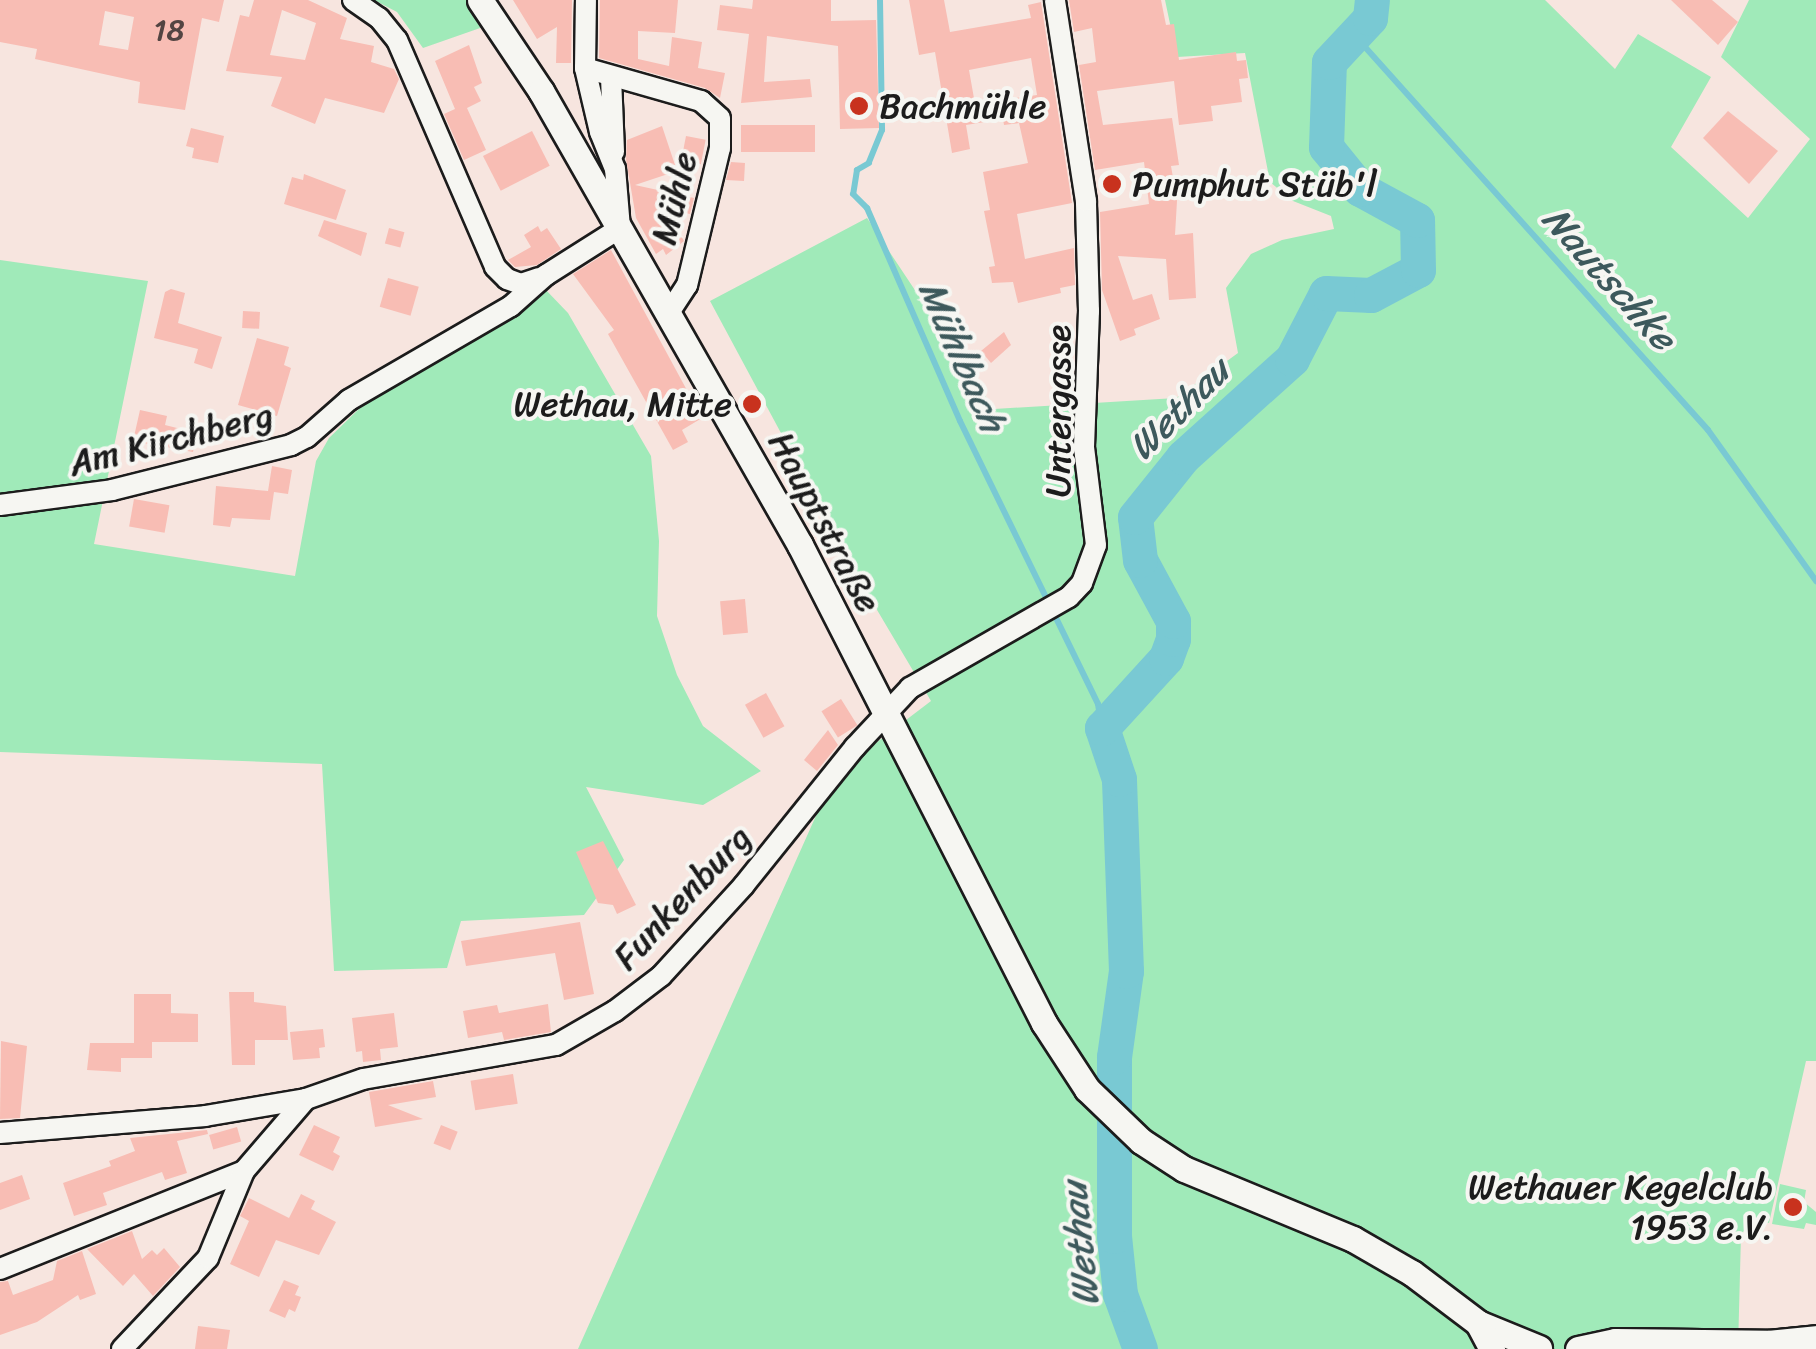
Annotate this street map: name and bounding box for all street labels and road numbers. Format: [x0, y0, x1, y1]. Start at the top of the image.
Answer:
street label: Mühle [642, 147, 706, 249]
street label: Untergasse [1037, 325, 1079, 497]
street label: Am Kirchberg [64, 393, 278, 485]
street label: Hauptstraße [760, 424, 890, 620]
street label: Funkenburg [604, 816, 760, 978]

